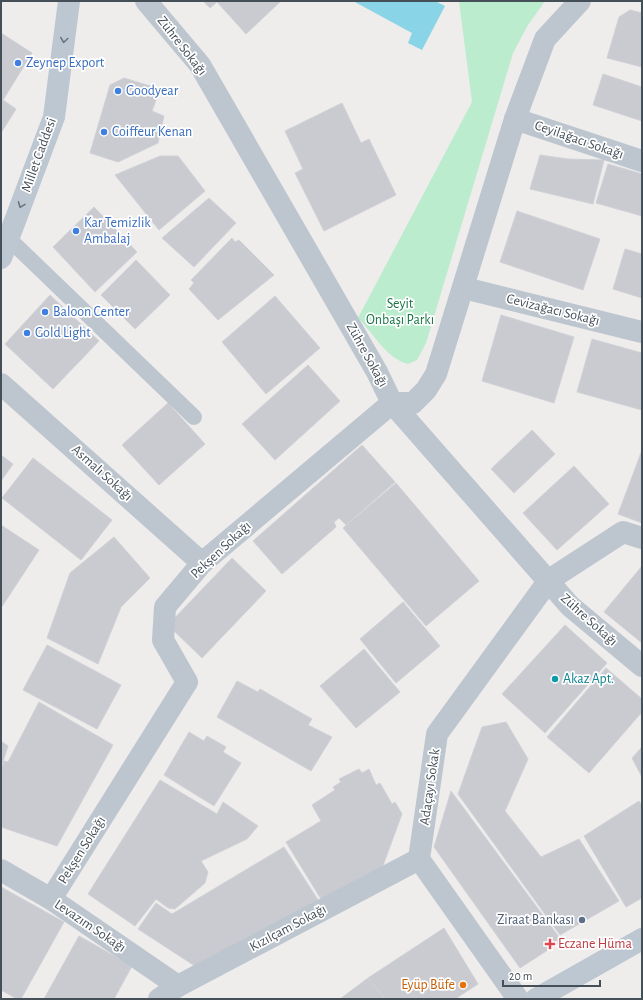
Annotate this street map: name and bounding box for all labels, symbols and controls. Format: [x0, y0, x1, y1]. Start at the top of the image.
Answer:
street label: Zühre Sokağı [155, 14, 209, 78]
one-way arrow [60, 37, 69, 43]
place label: Zeynep Export [26, 56, 105, 70]
marker: Zeynep Export [13, 58, 23, 68]
place label: Goodyear [126, 84, 179, 98]
marker: Goodyear [113, 86, 123, 96]
street label: Millet Caddesi [19, 116, 59, 194]
street label: Ceyilağacı Sokağı [533, 118, 625, 162]
place label: Coiffeur Kenan [112, 125, 192, 139]
marker: Coiffeur Kenan [99, 127, 109, 137]
one-way arrow [17, 201, 25, 208]
place label: Kar Temizlik Ambalaj [84, 216, 151, 246]
marker: Kar Temizlik Ambalaj [71, 226, 81, 236]
street label: Cevizağacı Sokağı [505, 292, 601, 328]
park label: Seyit Onbaşı Parkı [366, 297, 434, 327]
place label: Baloon Center [53, 305, 130, 319]
marker: Baloon Center [40, 307, 50, 317]
street label: Zühre Sokağı [344, 321, 390, 389]
place label: Gold Light [35, 326, 91, 340]
marker: Gold Light [22, 328, 32, 338]
street label: Asmalı Sokağı [69, 442, 135, 504]
street label: Pekşen Sokağı [188, 519, 254, 581]
street label: Zühre Sokağı [558, 591, 620, 649]
place label: Akaz Apt. [563, 672, 614, 686]
marker: Akaz Apt. [550, 674, 560, 684]
street label: Adaçayı Sokak [418, 747, 442, 826]
street label: Pekşen Sokağı [56, 814, 108, 886]
street label: Levazım Sokağı [52, 897, 128, 955]
street label: Kızılçam Sokağı [247, 902, 329, 954]
place label: Ziraat Bankası [497, 913, 574, 927]
marker: Ziraat Bankası [577, 915, 587, 925]
place label: Eczane Hüma [558, 937, 632, 951]
marker: Eczane Hüma [545, 939, 555, 949]
scale bar [503, 962, 600, 988]
text: 20 m [509, 970, 532, 982]
place label: Eyüp Büfe [401, 978, 455, 992]
marker: Eyüp Büfe [458, 980, 468, 990]

